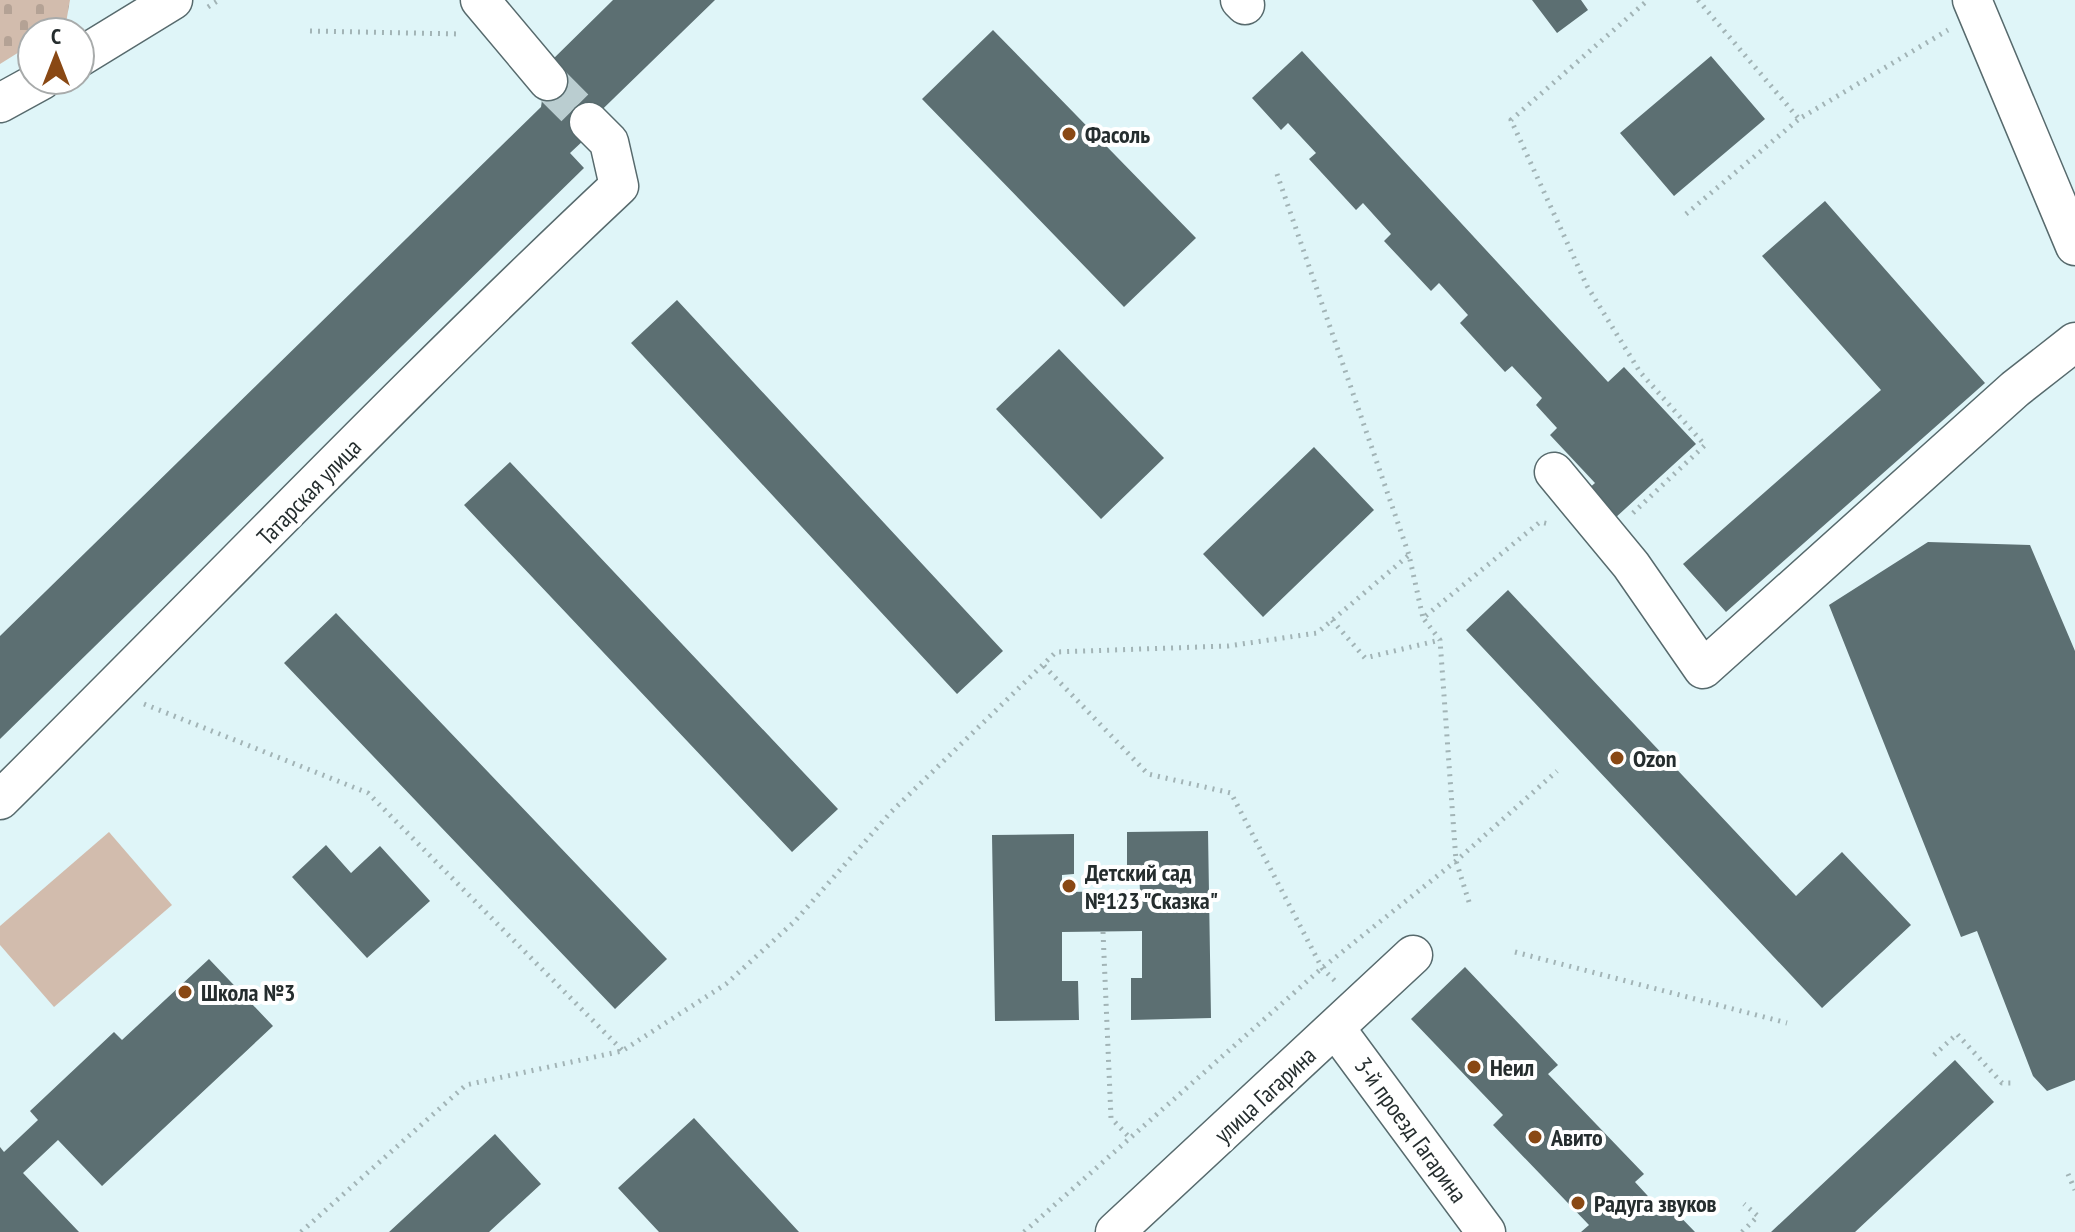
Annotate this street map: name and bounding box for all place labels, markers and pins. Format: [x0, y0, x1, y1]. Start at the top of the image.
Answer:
place label: Фасоль [1085, 119, 1150, 150]
marker: Фасоль [1060, 125, 1078, 143]
place label: Ozon [1633, 743, 1676, 774]
marker: Ozon [1608, 749, 1626, 767]
place label: Детский сад №123 "Сказка" [1085, 857, 1218, 916]
marker: Детский сад №123 "Сказка" [1060, 877, 1078, 895]
place label: Школа №3 [201, 977, 295, 1008]
marker: Школа №3 [176, 983, 194, 1001]
place label: Неил [1490, 1052, 1534, 1083]
marker: Неил [1465, 1058, 1483, 1076]
place label: Авито [1550, 1122, 1603, 1153]
marker: Авито [1526, 1128, 1544, 1146]
place label: Радуга звуков [1594, 1188, 1717, 1219]
marker: Радуга звуков [1569, 1194, 1587, 1212]

